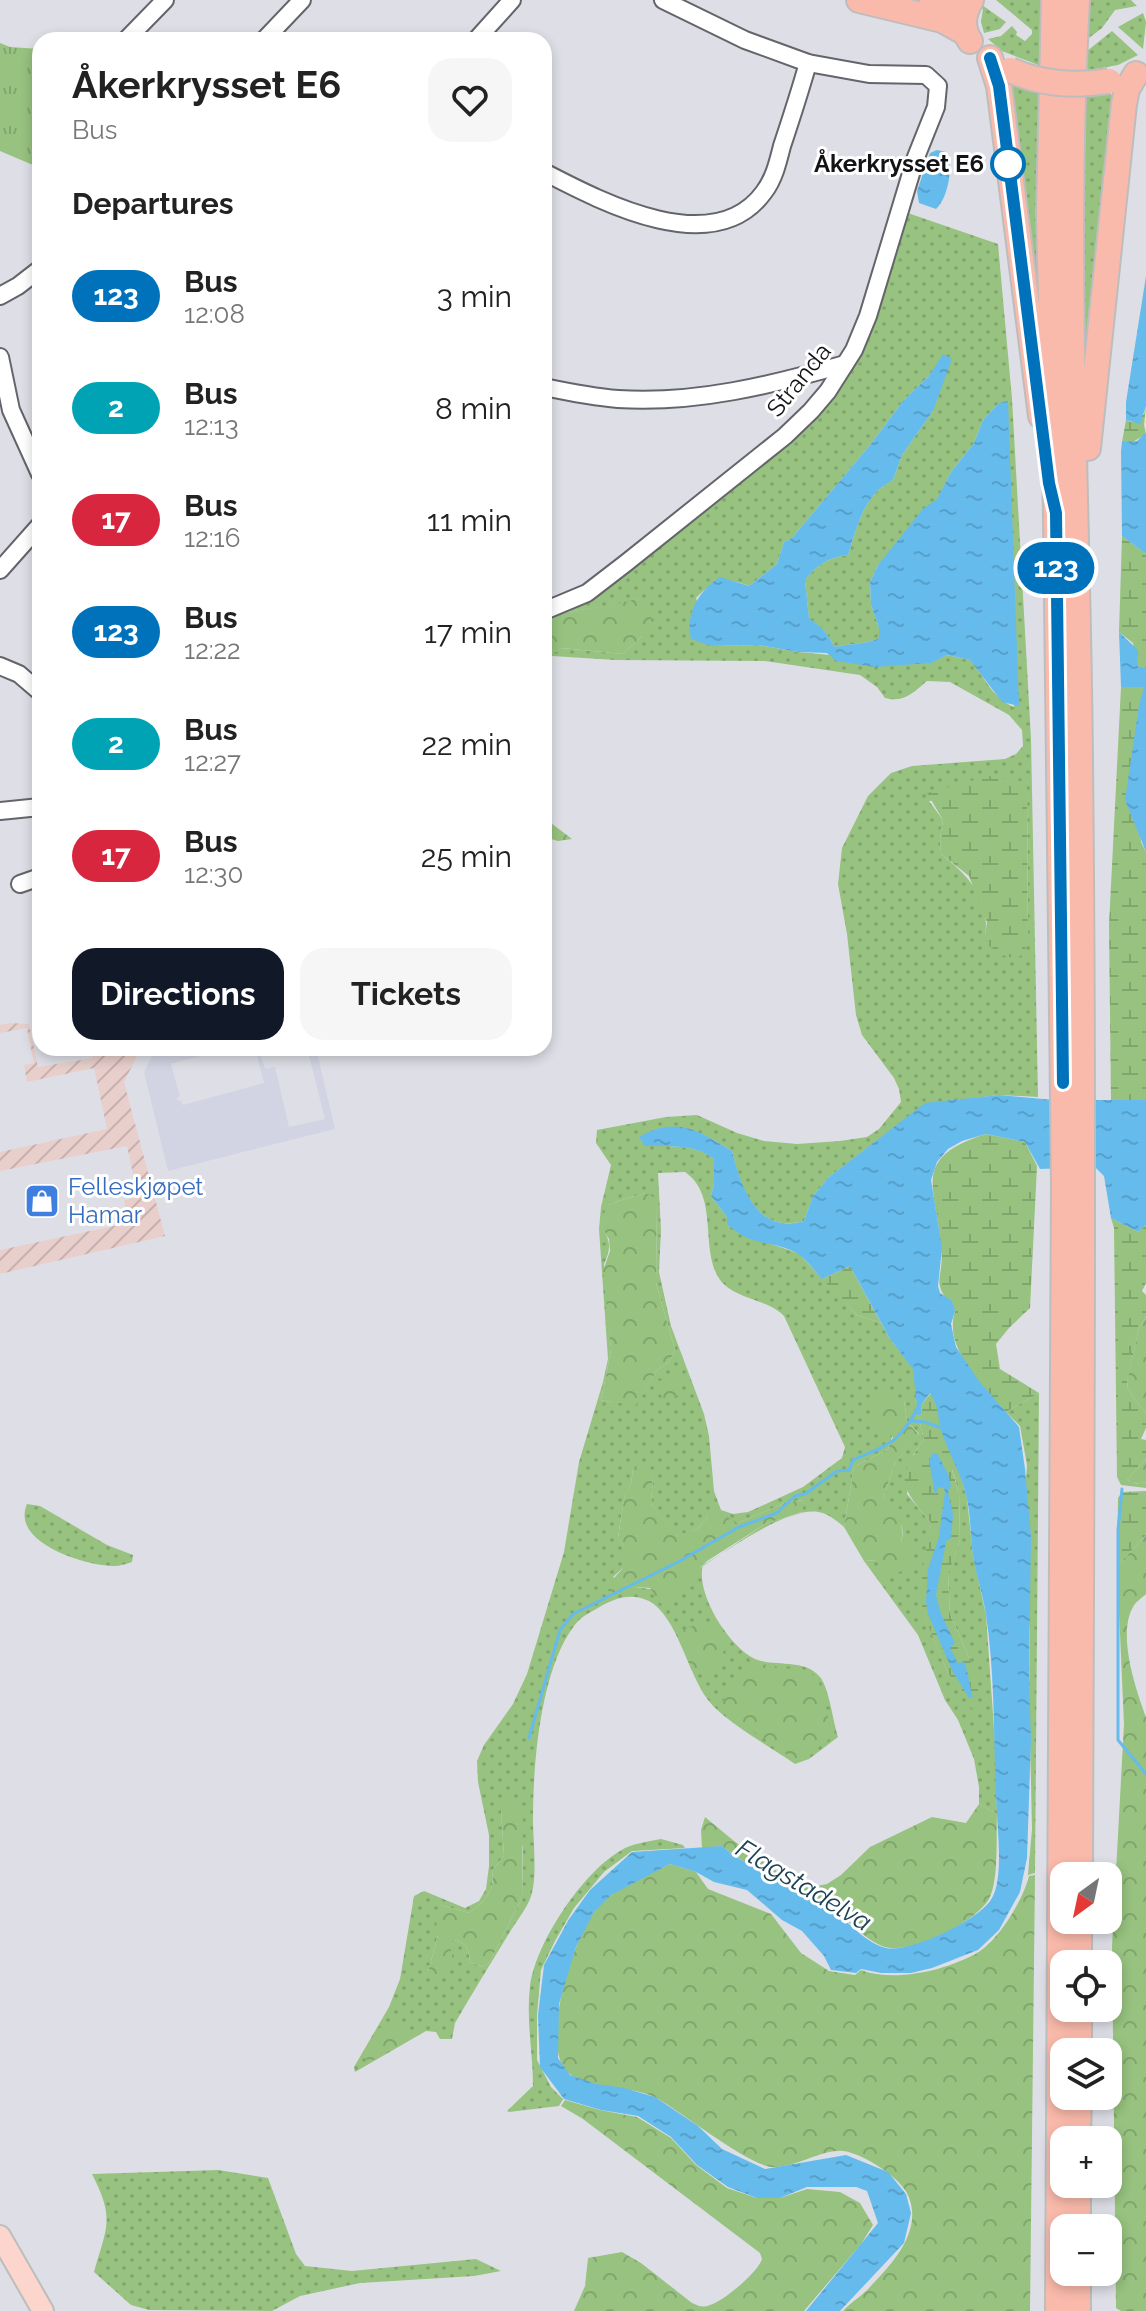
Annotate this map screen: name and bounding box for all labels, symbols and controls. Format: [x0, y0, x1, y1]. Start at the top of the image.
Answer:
button: heart [428, 58, 512, 142]
text: Åkerkrysset E6 [72, 62, 341, 107]
text: Bus [72, 115, 117, 145]
marker: Åkerkrysset E6 [991, 147, 1025, 181]
place label: Åkerkrysset E6 [814, 149, 984, 178]
text: Departures [72, 186, 234, 221]
text: Bus [184, 264, 238, 299]
text: 123 [93, 279, 139, 312]
text: 3 min [437, 279, 512, 314]
text: 12:08 [184, 299, 245, 329]
street label: Stranda [760, 337, 837, 422]
text: Bus [184, 376, 238, 411]
text: 2 [108, 391, 124, 424]
text: 8 min [435, 391, 512, 426]
text: 12:13 [184, 411, 239, 441]
text: Bus [184, 488, 238, 523]
text: 17 [101, 503, 131, 536]
text: 11 min [427, 503, 512, 538]
text: 12:16 [184, 523, 240, 553]
line badge: 123 [1010, 542, 1102, 594]
text: 123 [1033, 551, 1079, 584]
text: Bus [184, 600, 238, 635]
text: 123 [93, 615, 139, 648]
text: 17 min [424, 615, 512, 650]
text: 12:22 [184, 635, 241, 665]
text: Bus [184, 712, 238, 747]
text: 2 [108, 727, 124, 760]
text: 22 min [421, 727, 512, 762]
text: 12:27 [184, 747, 241, 777]
text: Bus [184, 824, 238, 859]
text: 17 [101, 839, 131, 872]
text: 25 min [421, 839, 512, 874]
text: 12:30 [184, 859, 243, 889]
button: Directions [72, 948, 284, 1040]
button: Tickets [300, 948, 512, 1040]
place label: Felleskjøpet Hamar [68, 1172, 203, 1229]
shop icon: Felleskjøpet Hamar [23, 1182, 61, 1220]
water label: Flagstadelva [731, 1833, 877, 1937]
north arrow [1050, 1862, 1122, 1934]
map controls [1050, 1862, 1122, 2286]
button: locate [1050, 1950, 1122, 2022]
button: layers [1050, 2038, 1122, 2110]
button: + [1050, 2126, 1122, 2198]
button: − [1050, 2214, 1122, 2286]

